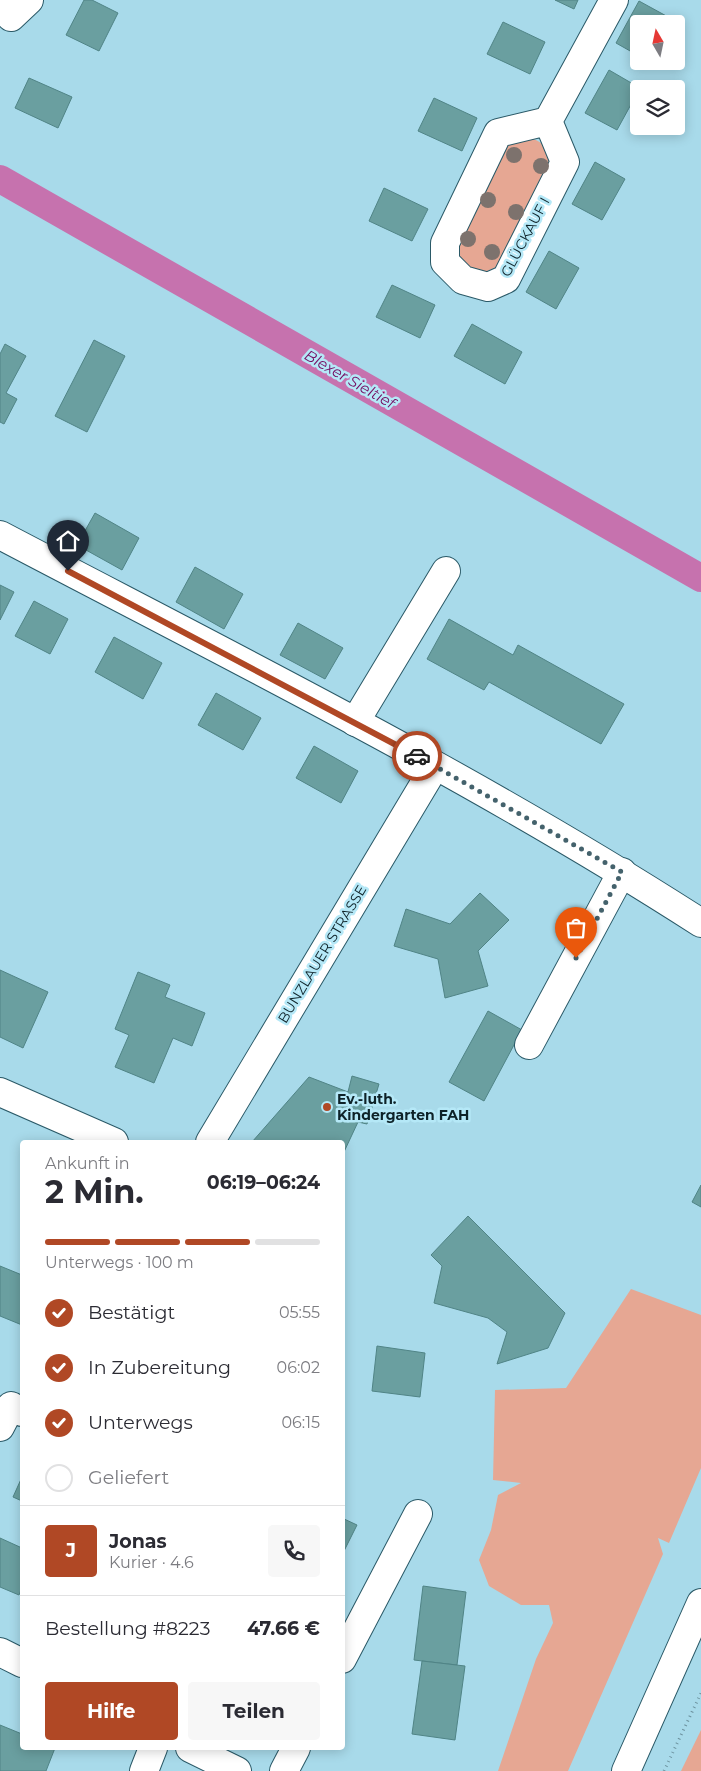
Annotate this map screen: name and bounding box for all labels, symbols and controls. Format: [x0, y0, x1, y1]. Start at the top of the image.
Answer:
north arrow [630, 15, 685, 70]
map controls [630, 15, 685, 135]
button: layers [630, 80, 685, 135]
street label: GLÜCKAUF I [497, 194, 553, 280]
water label: Blexer Sieltief [301, 345, 400, 414]
pin [47, 520, 89, 571]
icon: home [54, 527, 82, 555]
courier [392, 731, 442, 781]
icon: car [403, 742, 431, 770]
street label: BUNZLAUER STRASSE [274, 882, 370, 1026]
pin [555, 907, 597, 958]
icon: bag [562, 914, 590, 942]
place label: Ev.-luth. Kindergarten FAH [337, 1090, 469, 1124]
marker: Ev.-luth. Kindergarten FAH [321, 1101, 333, 1113]
text: Ankunft in [45, 1154, 130, 1173]
text: 06:19–06:24 [207, 1171, 320, 1194]
text: 2 Min. [45, 1172, 144, 1211]
text: Unterwegs · 100 m [45, 1253, 194, 1272]
icon: check [45, 1299, 73, 1327]
text: Bestätigt [88, 1301, 175, 1324]
text: 05:55 [279, 1303, 320, 1322]
icon: check [45, 1354, 73, 1382]
text: In Zubereitung [88, 1356, 231, 1379]
text: 06:02 [277, 1358, 320, 1377]
icon: check [45, 1409, 73, 1437]
text: Unterwegs [88, 1411, 193, 1434]
text: 06:15 [281, 1413, 320, 1432]
text: Geliefert [88, 1466, 169, 1489]
button: phone [268, 1525, 320, 1577]
text: Jonas [109, 1530, 167, 1553]
text: J [66, 1539, 76, 1562]
text: Kurier · 4.6 [109, 1553, 194, 1572]
text: Bestellung #8223 [45, 1617, 210, 1640]
text: 47.66 € [247, 1617, 320, 1640]
button: Hilfe [45, 1682, 178, 1740]
button: Teilen [188, 1682, 320, 1740]

